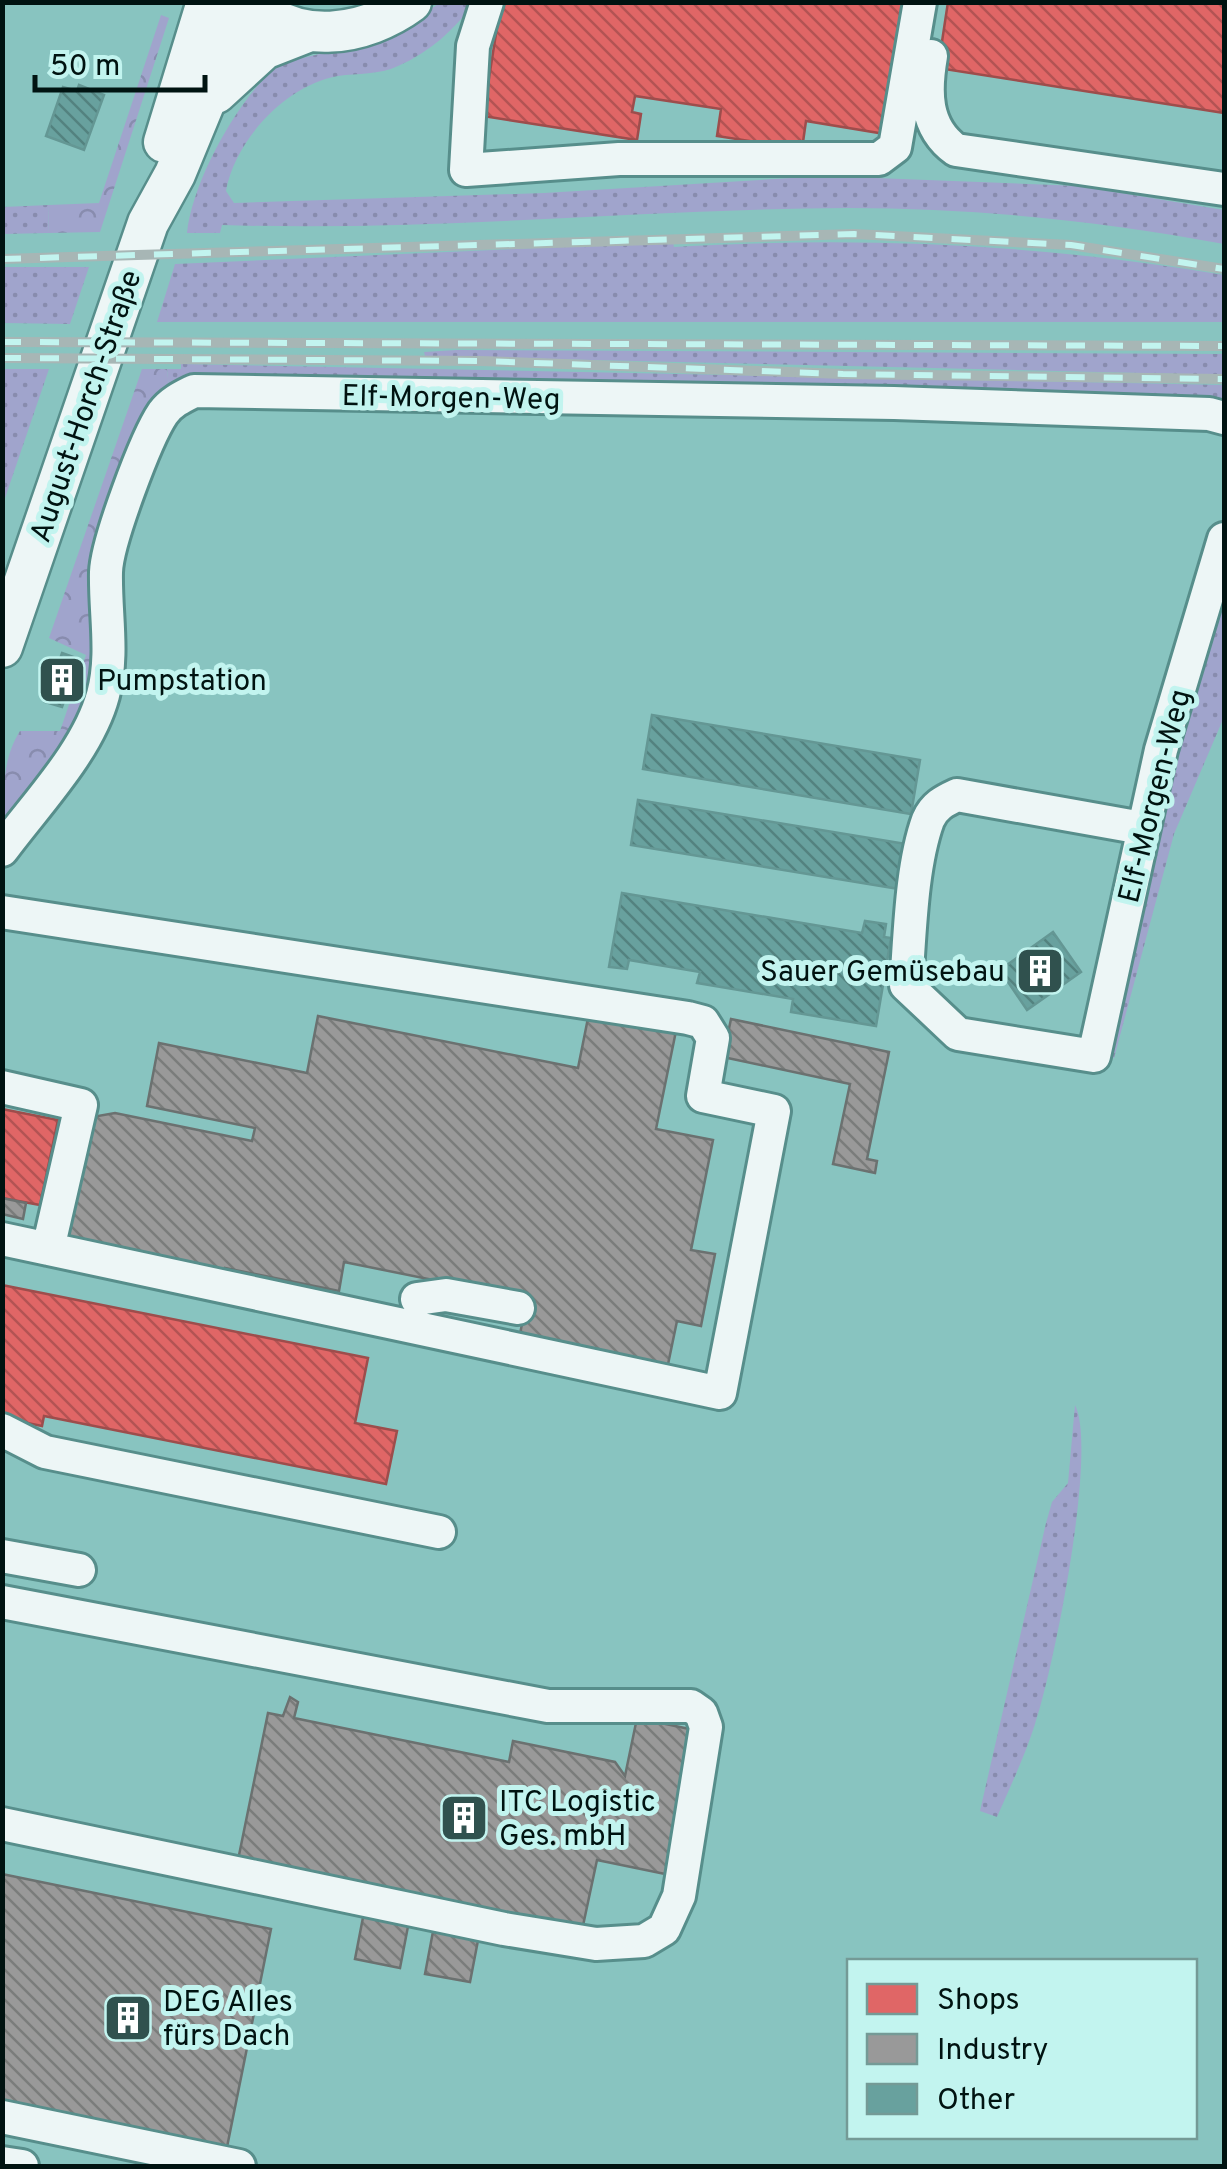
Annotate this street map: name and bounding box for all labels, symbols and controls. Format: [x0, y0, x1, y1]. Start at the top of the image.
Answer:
scale bar [35, 30, 205, 92]
text: 50 m [50, 49, 120, 86]
street label: August-Horch-Straße [23, 266, 151, 548]
street label: Elf-Morgen-Weg [341, 379, 561, 420]
building icon: Pumpstation [36, 654, 88, 706]
place label: Pumpstation [97, 664, 267, 701]
street label: Elf-Morgen-Weg [1112, 686, 1201, 907]
building icon: Sauer Gemüsebau [1014, 945, 1066, 997]
place label: Sauer Gemüsebau [760, 955, 1005, 992]
place label: ITC Logistic Ges. mbH [499, 1785, 656, 1856]
building icon: ITC Logistic Ges. mbH [438, 1792, 490, 1844]
legend [847, 1959, 1197, 2139]
text: Shops [937, 1983, 1020, 2020]
place label: DEG Alles fürs Dach [163, 1985, 293, 2056]
building icon: DEG Alles fürs Dach [102, 1992, 154, 2044]
text: Industry [937, 2033, 1048, 2070]
text: Other [937, 2083, 1015, 2120]

